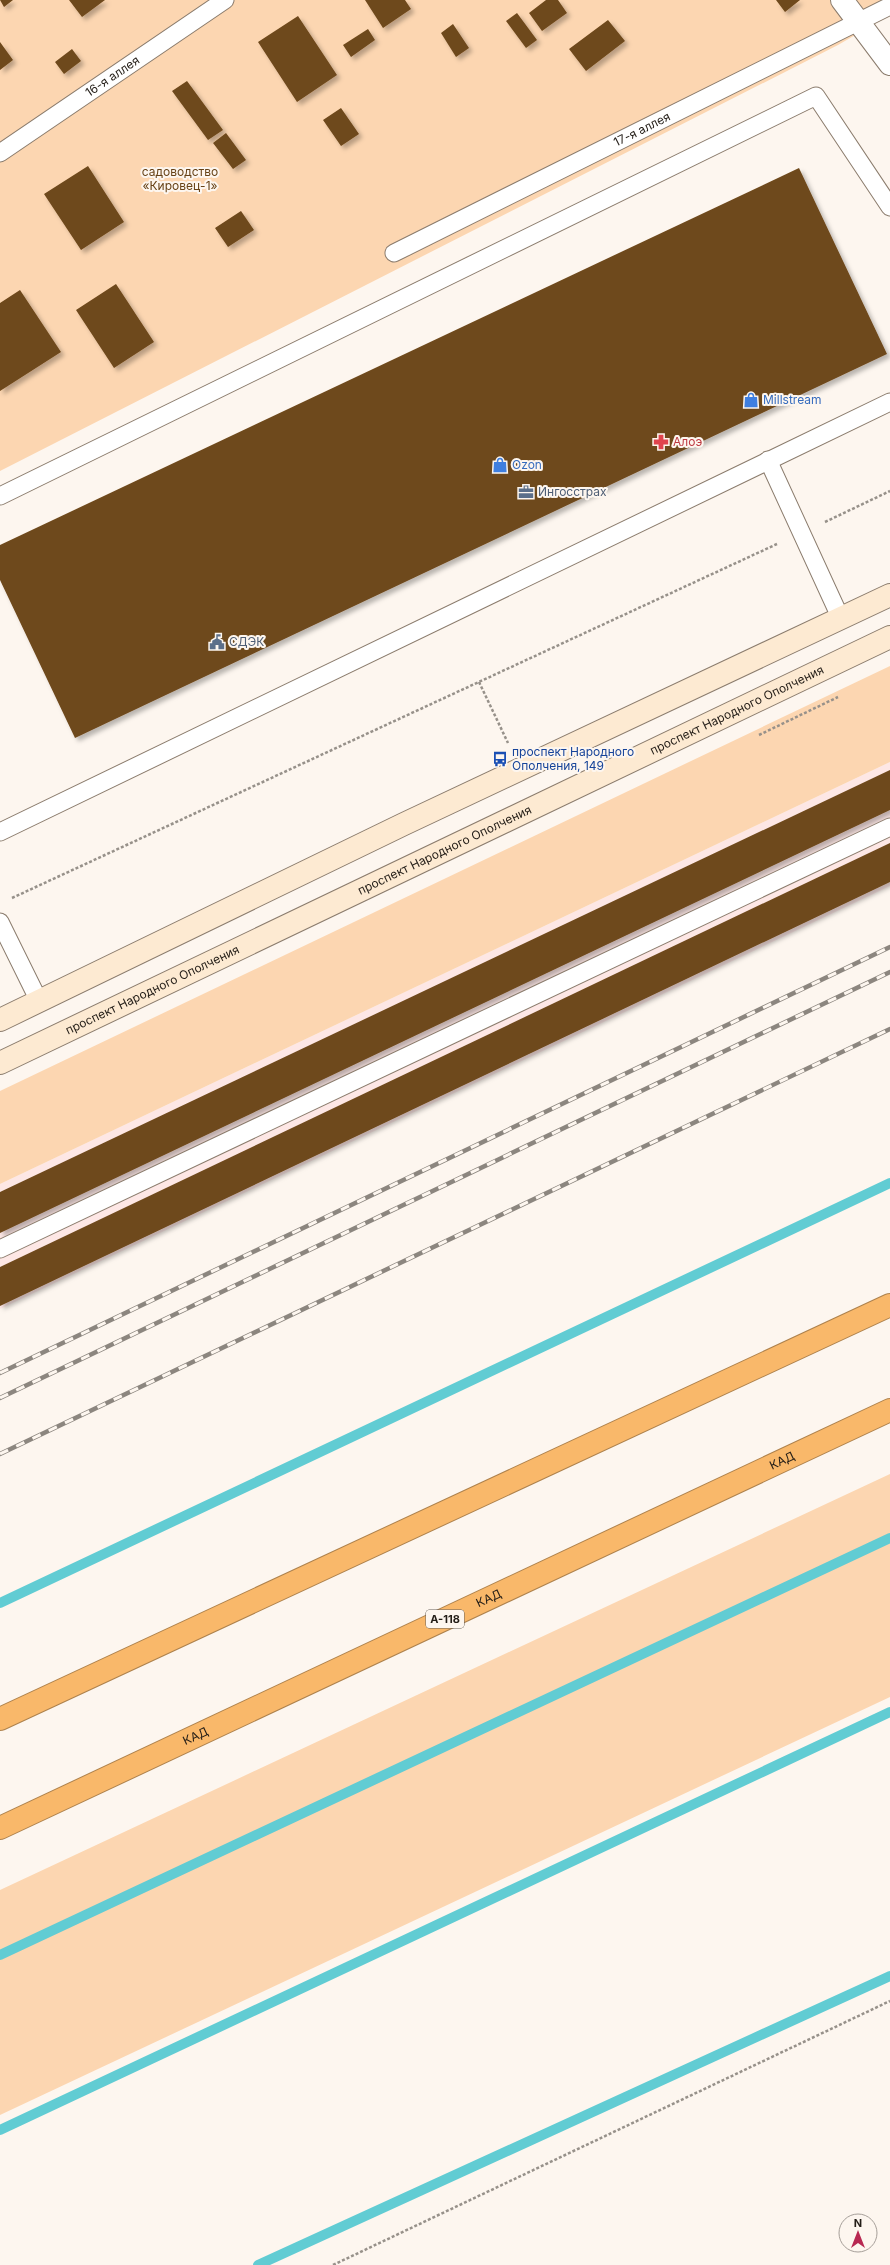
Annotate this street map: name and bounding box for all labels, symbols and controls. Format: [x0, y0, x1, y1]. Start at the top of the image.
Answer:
street label: 16-я аллея [82, 52, 142, 100]
street label: 17-я аллея [611, 109, 673, 149]
park label: садоводство «Кировец-1» [142, 164, 218, 193]
shop icon: Millstream [742, 391, 760, 409]
place label: Millstream [763, 392, 822, 407]
pharmacy icon: Алоэ [652, 433, 670, 451]
place label: Алоэ [673, 434, 702, 449]
shop icon: Ozon [491, 456, 509, 474]
place label: Ozon [512, 457, 542, 472]
office icon: Ингосстрах [517, 483, 535, 501]
place label: Ингосстрах [538, 484, 607, 499]
public building icon: СДЭК [208, 633, 226, 651]
place label: СДЭК [229, 634, 264, 649]
street label: проспект Народного Ополчения [647, 662, 826, 758]
place label: проспект Народного Ополчения, 149 [512, 744, 634, 773]
bus stop icon: проспект Народного Ополчения, 149 [491, 750, 509, 768]
street label: проспект Народного Ополчения [355, 802, 534, 898]
street label: проспект Народного Ополчения [63, 942, 242, 1038]
street label: КАД [767, 1448, 797, 1473]
street label: КАД [474, 1586, 504, 1610]
road number: А-118 [426, 1610, 464, 1628]
street label: КАД [180, 1723, 210, 1748]
north arrow [838, 2213, 878, 2253]
text: N [854, 2216, 862, 2230]

